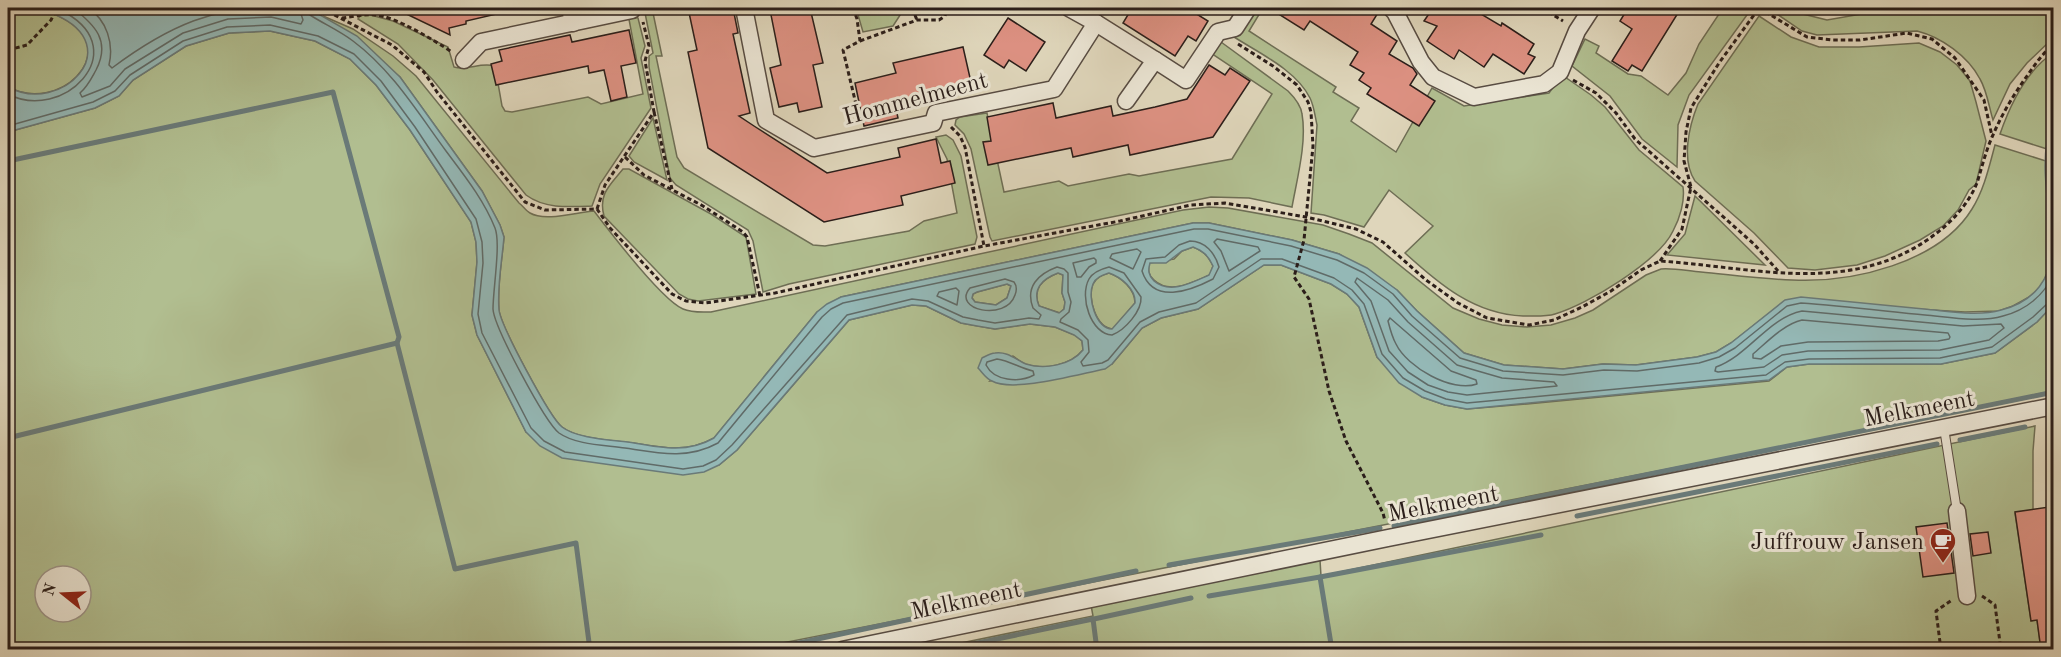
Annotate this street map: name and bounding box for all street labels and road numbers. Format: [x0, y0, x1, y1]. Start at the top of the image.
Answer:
street label: Hommelmeent [840, 69, 991, 131]
street label: Melkmeent [1862, 387, 1977, 432]
street label: Melkmeent [1386, 482, 1501, 527]
street label: Melkmeent [909, 579, 1024, 625]

